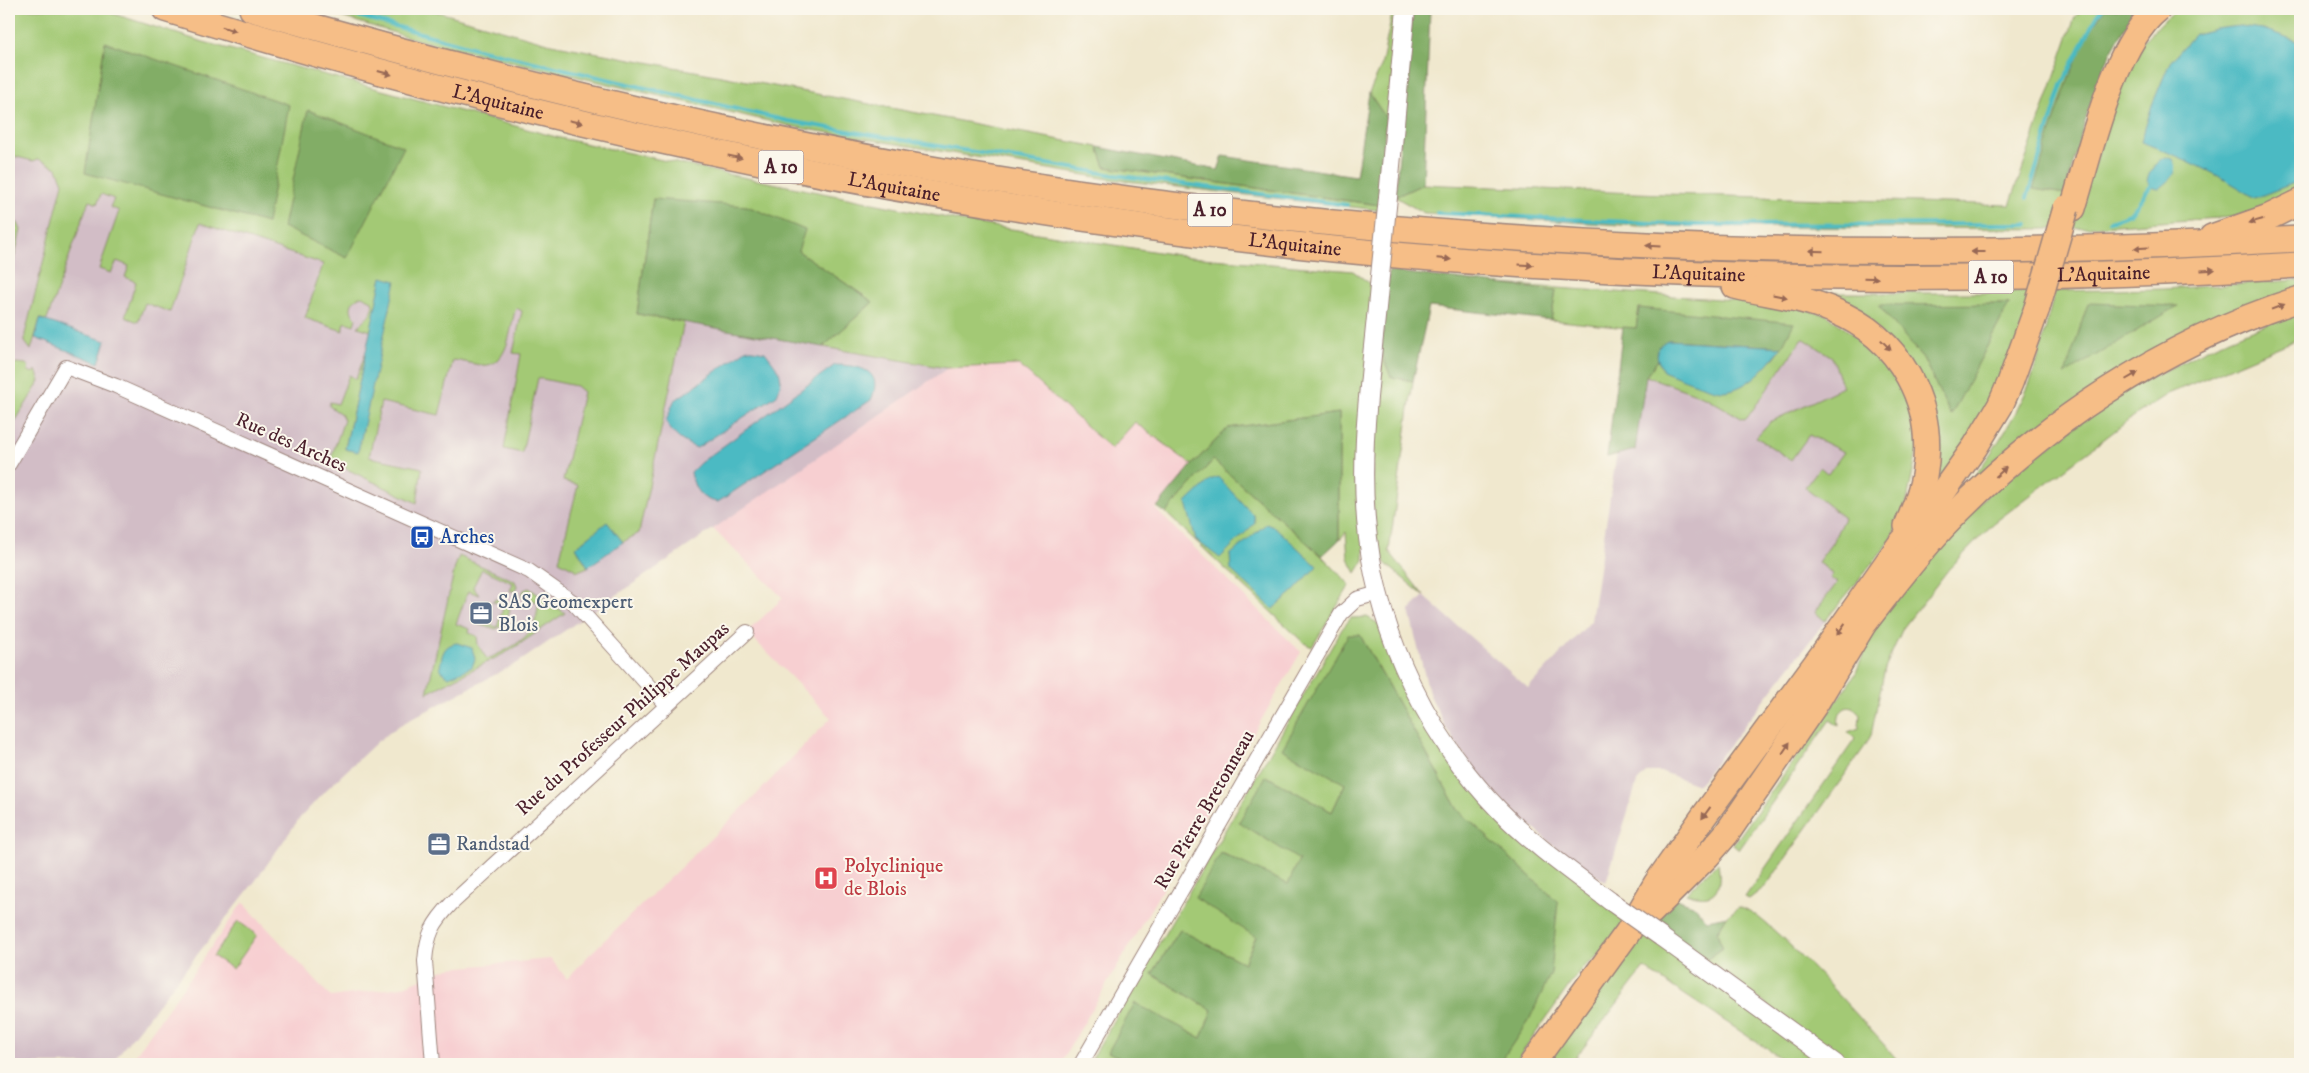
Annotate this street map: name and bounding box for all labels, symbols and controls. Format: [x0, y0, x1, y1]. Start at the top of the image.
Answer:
one-way arrow [221, 25, 236, 33]
one-way arrow [377, 70, 392, 78]
street label: L'Aquitaine [450, 79, 546, 126]
one-way arrow [569, 118, 584, 126]
road number: A 10 [758, 150, 804, 183]
one-way arrow [727, 154, 743, 162]
street label: L'Aquitaine [846, 167, 942, 208]
road number: A 10 [1188, 194, 1232, 226]
one-way arrow [2248, 218, 2263, 226]
street label: L'Aquitaine [1247, 227, 1343, 262]
one-way arrow [1645, 242, 1661, 250]
one-way arrow [2132, 244, 2148, 252]
one-way arrow [1807, 247, 1823, 255]
one-way arrow [1970, 248, 1986, 256]
one-way arrow [1436, 255, 1452, 263]
street label: L'Aquitaine [1651, 260, 1746, 288]
road number: A 10 [1968, 260, 2014, 294]
street label: L'Aquitaine [2057, 260, 2151, 288]
one-way arrow [1518, 262, 1534, 270]
one-way arrow [2200, 266, 2216, 274]
one-way arrow [1863, 274, 1879, 282]
one-way arrow [1773, 293, 1789, 301]
one-way arrow [2271, 303, 2286, 311]
one-way arrow [1880, 339, 1892, 351]
one-way arrow [2125, 372, 2138, 381]
street label: Rue des Arches [232, 407, 351, 479]
one-way arrow [1994, 466, 2006, 478]
bus stop icon: Arches [409, 524, 435, 550]
place label: Arches [440, 525, 494, 550]
place label: SAS Geomexpert Blois [498, 590, 633, 638]
office icon: SAS Geomexpert Blois [468, 600, 494, 626]
street label: Rue du Professeur Philippe Maupas [511, 616, 735, 821]
one-way arrow [1836, 622, 1846, 636]
street label: Rue Pierre Bretonneau [1149, 726, 1261, 894]
one-way arrow [1781, 741, 1791, 755]
one-way arrow [1701, 806, 1711, 820]
office icon: Randstad [426, 831, 452, 857]
place label: Randstad [456, 832, 530, 857]
place label: Polyclinique de Blois [844, 854, 943, 902]
hospital icon: Polyclinique de Blois [813, 865, 839, 891]

